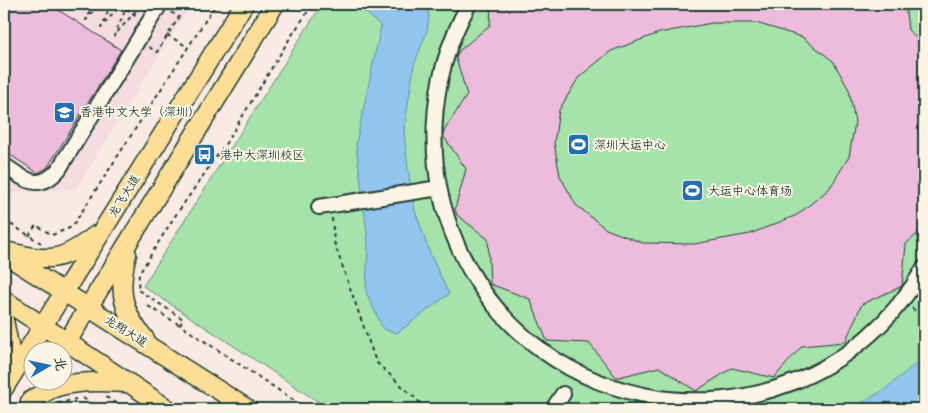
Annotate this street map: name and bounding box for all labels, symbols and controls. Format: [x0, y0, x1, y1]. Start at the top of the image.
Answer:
school or university icon: 香港中文大学（深圳） [52, 100, 76, 124]
place label: 香港中文大学（深圳） [80, 104, 200, 120]
sports icon: 深圳大运中心 [566, 133, 590, 157]
place label: 深圳大运中心 [594, 137, 666, 153]
bus stop icon: 港中大深圳校区 [192, 143, 216, 167]
place label: 港中大深圳校区 [220, 147, 304, 163]
street label: 龙飞大道 [104, 171, 144, 221]
sports icon: 大运中心体育场 [680, 179, 704, 203]
place label: 大运中心体育场 [708, 183, 792, 199]
street label: 龙翔大道 [101, 311, 151, 351]
north arrow [22, 340, 72, 390]
text: 北 [51, 356, 71, 372]

